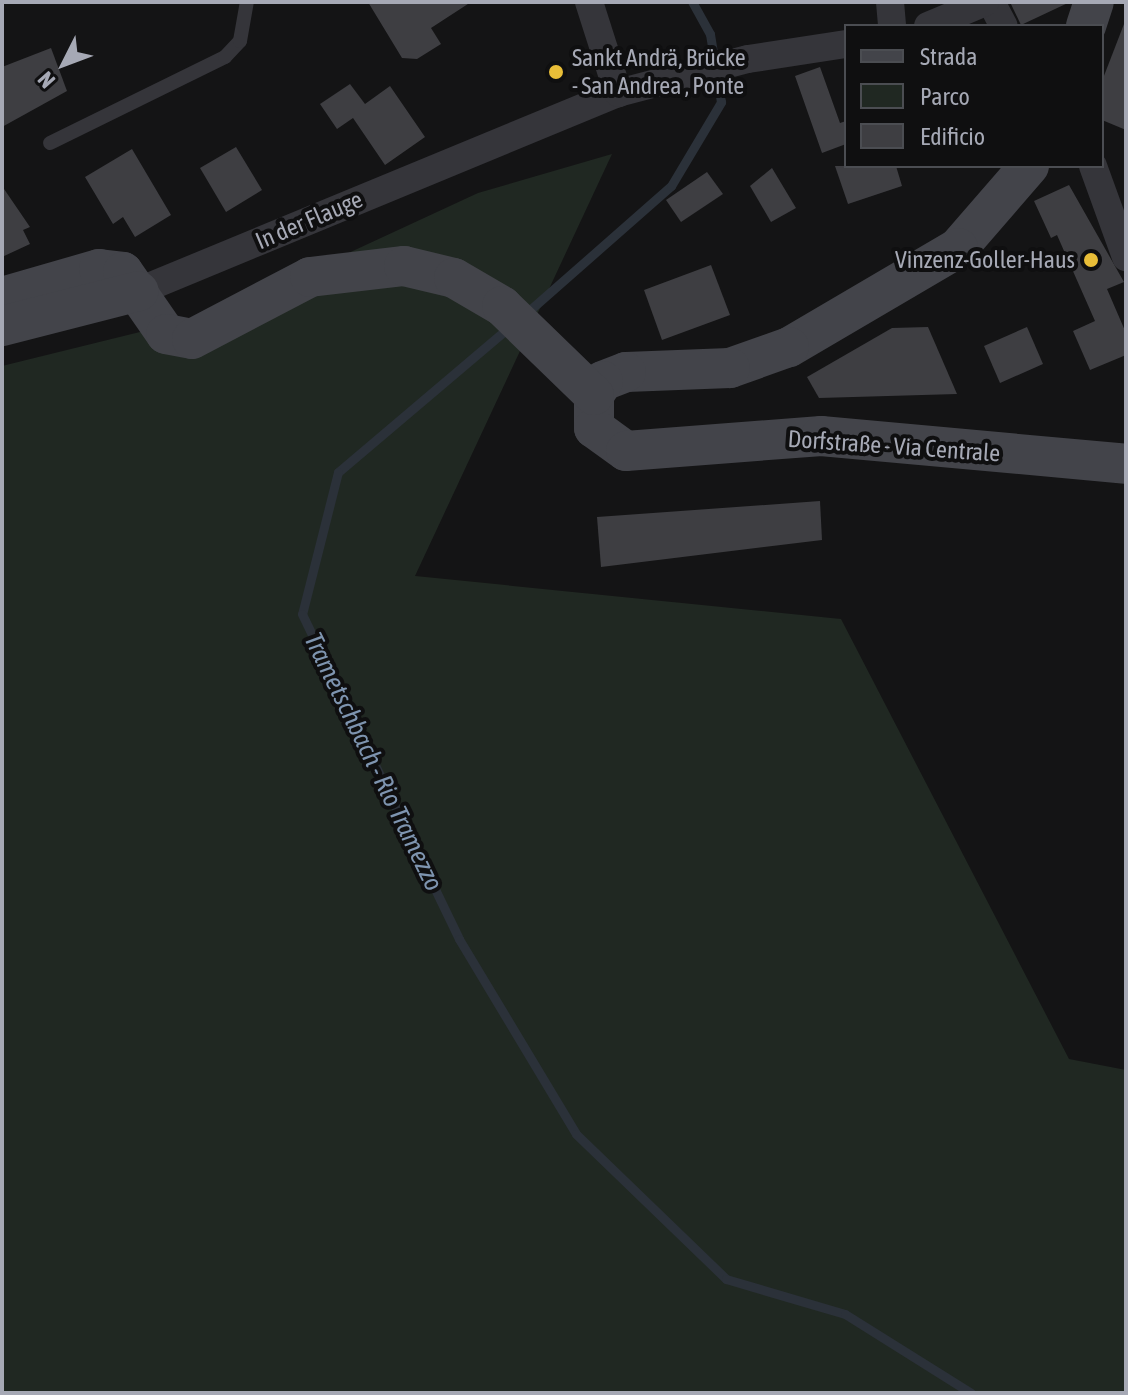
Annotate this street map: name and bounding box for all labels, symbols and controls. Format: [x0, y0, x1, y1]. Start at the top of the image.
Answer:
north arrow [24, 24, 104, 104]
legend [844, 24, 1104, 168]
text: Strada [920, 43, 977, 70]
place label: Sankt Andrä, Brücke - San Andrea , Ponte [572, 44, 746, 100]
marker: Sankt Andrä, Brücke - San Andrea , Ponte [547, 63, 565, 81]
text: N [32, 67, 60, 94]
text: Parco [920, 83, 970, 110]
text: Edificio [920, 123, 985, 150]
street label: In der Flauge [251, 185, 367, 255]
place label: Vinzenz-Goller-Haus [895, 246, 1075, 274]
marker: Vinzenz-Goller-Haus [1082, 251, 1100, 269]
street label: Dorfstraße - Via Centrale [787, 424, 1001, 468]
water label: Trametschbach - Rio Tramezzo [297, 628, 449, 896]

